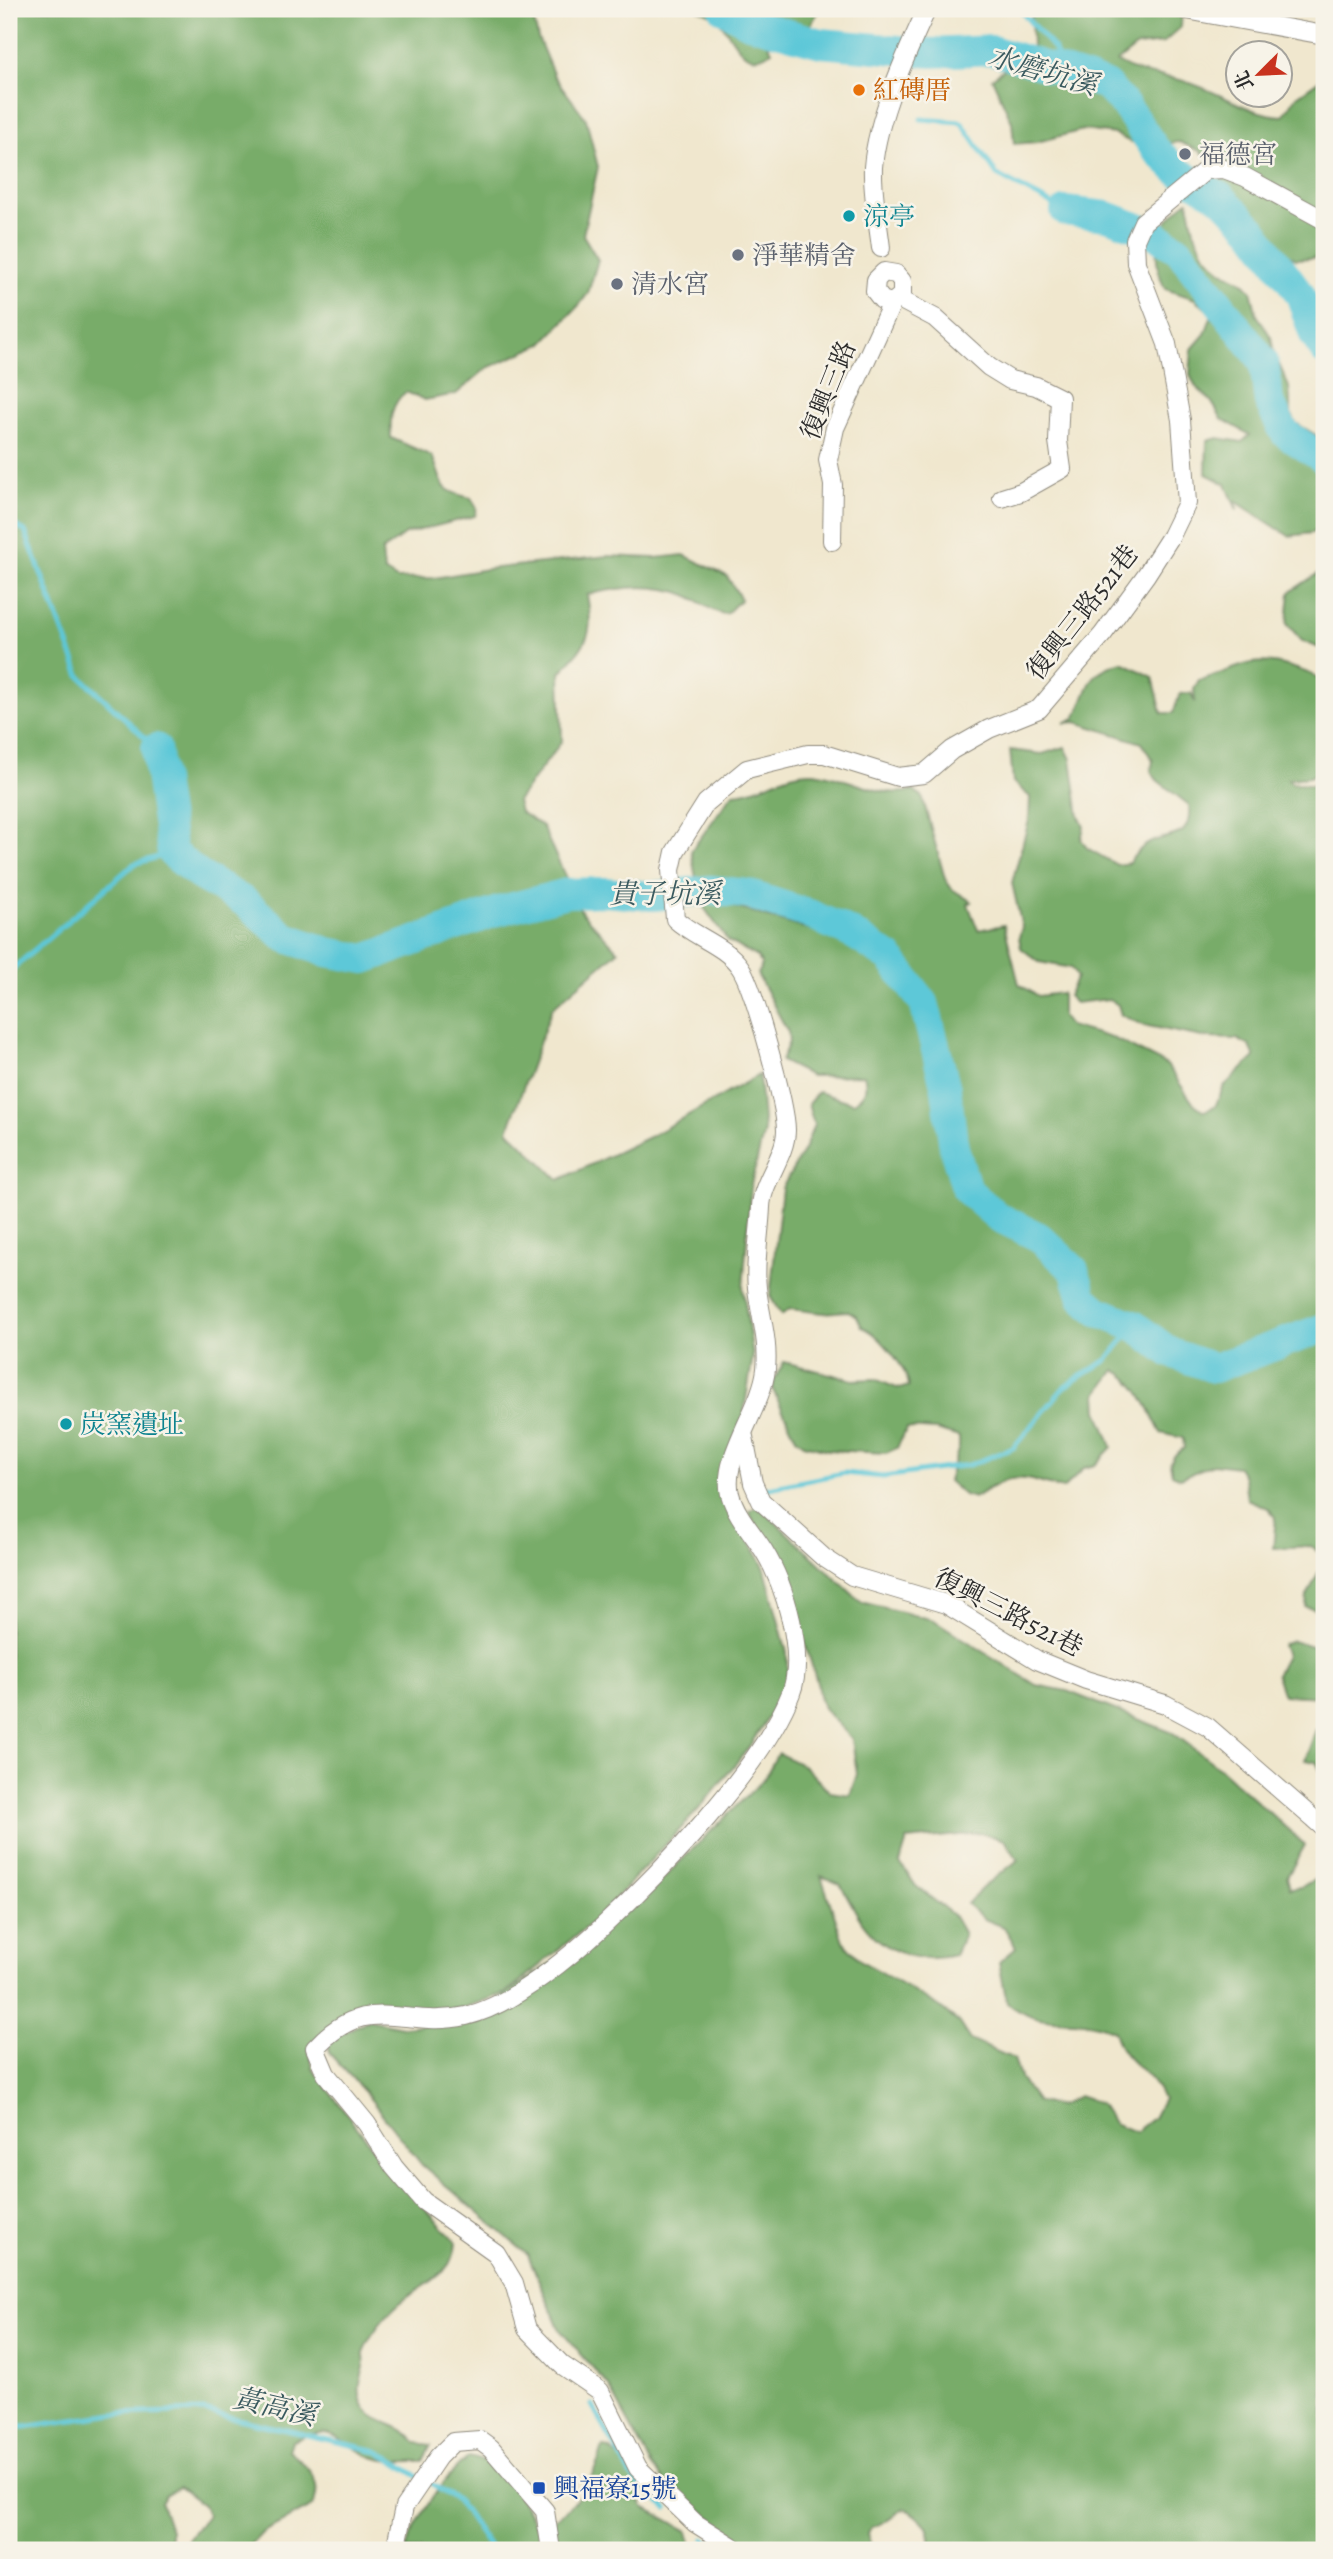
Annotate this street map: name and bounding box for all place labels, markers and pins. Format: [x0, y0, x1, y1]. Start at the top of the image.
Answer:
place label: 紅磚厝 [873, 73, 951, 108]
marker: 紅磚厝 [851, 82, 867, 98]
place label: 福德宮 [1199, 137, 1277, 172]
marker: 福德宮 [1177, 146, 1193, 162]
place label: 涼亭 [863, 199, 915, 234]
marker: 涼亭 [841, 208, 857, 224]
place label: 淨華精舍 [752, 238, 856, 273]
marker: 淨華精舍 [730, 247, 746, 263]
place label: 清水宮 [631, 267, 709, 302]
marker: 清水宮 [609, 276, 625, 292]
place label: 炭窯遺址 [80, 1407, 184, 1442]
marker: 炭窯遺址 [58, 1416, 74, 1432]
place label: 興福寮15號 [553, 2471, 677, 2506]
marker: 興福寮15號 [531, 2480, 547, 2496]

